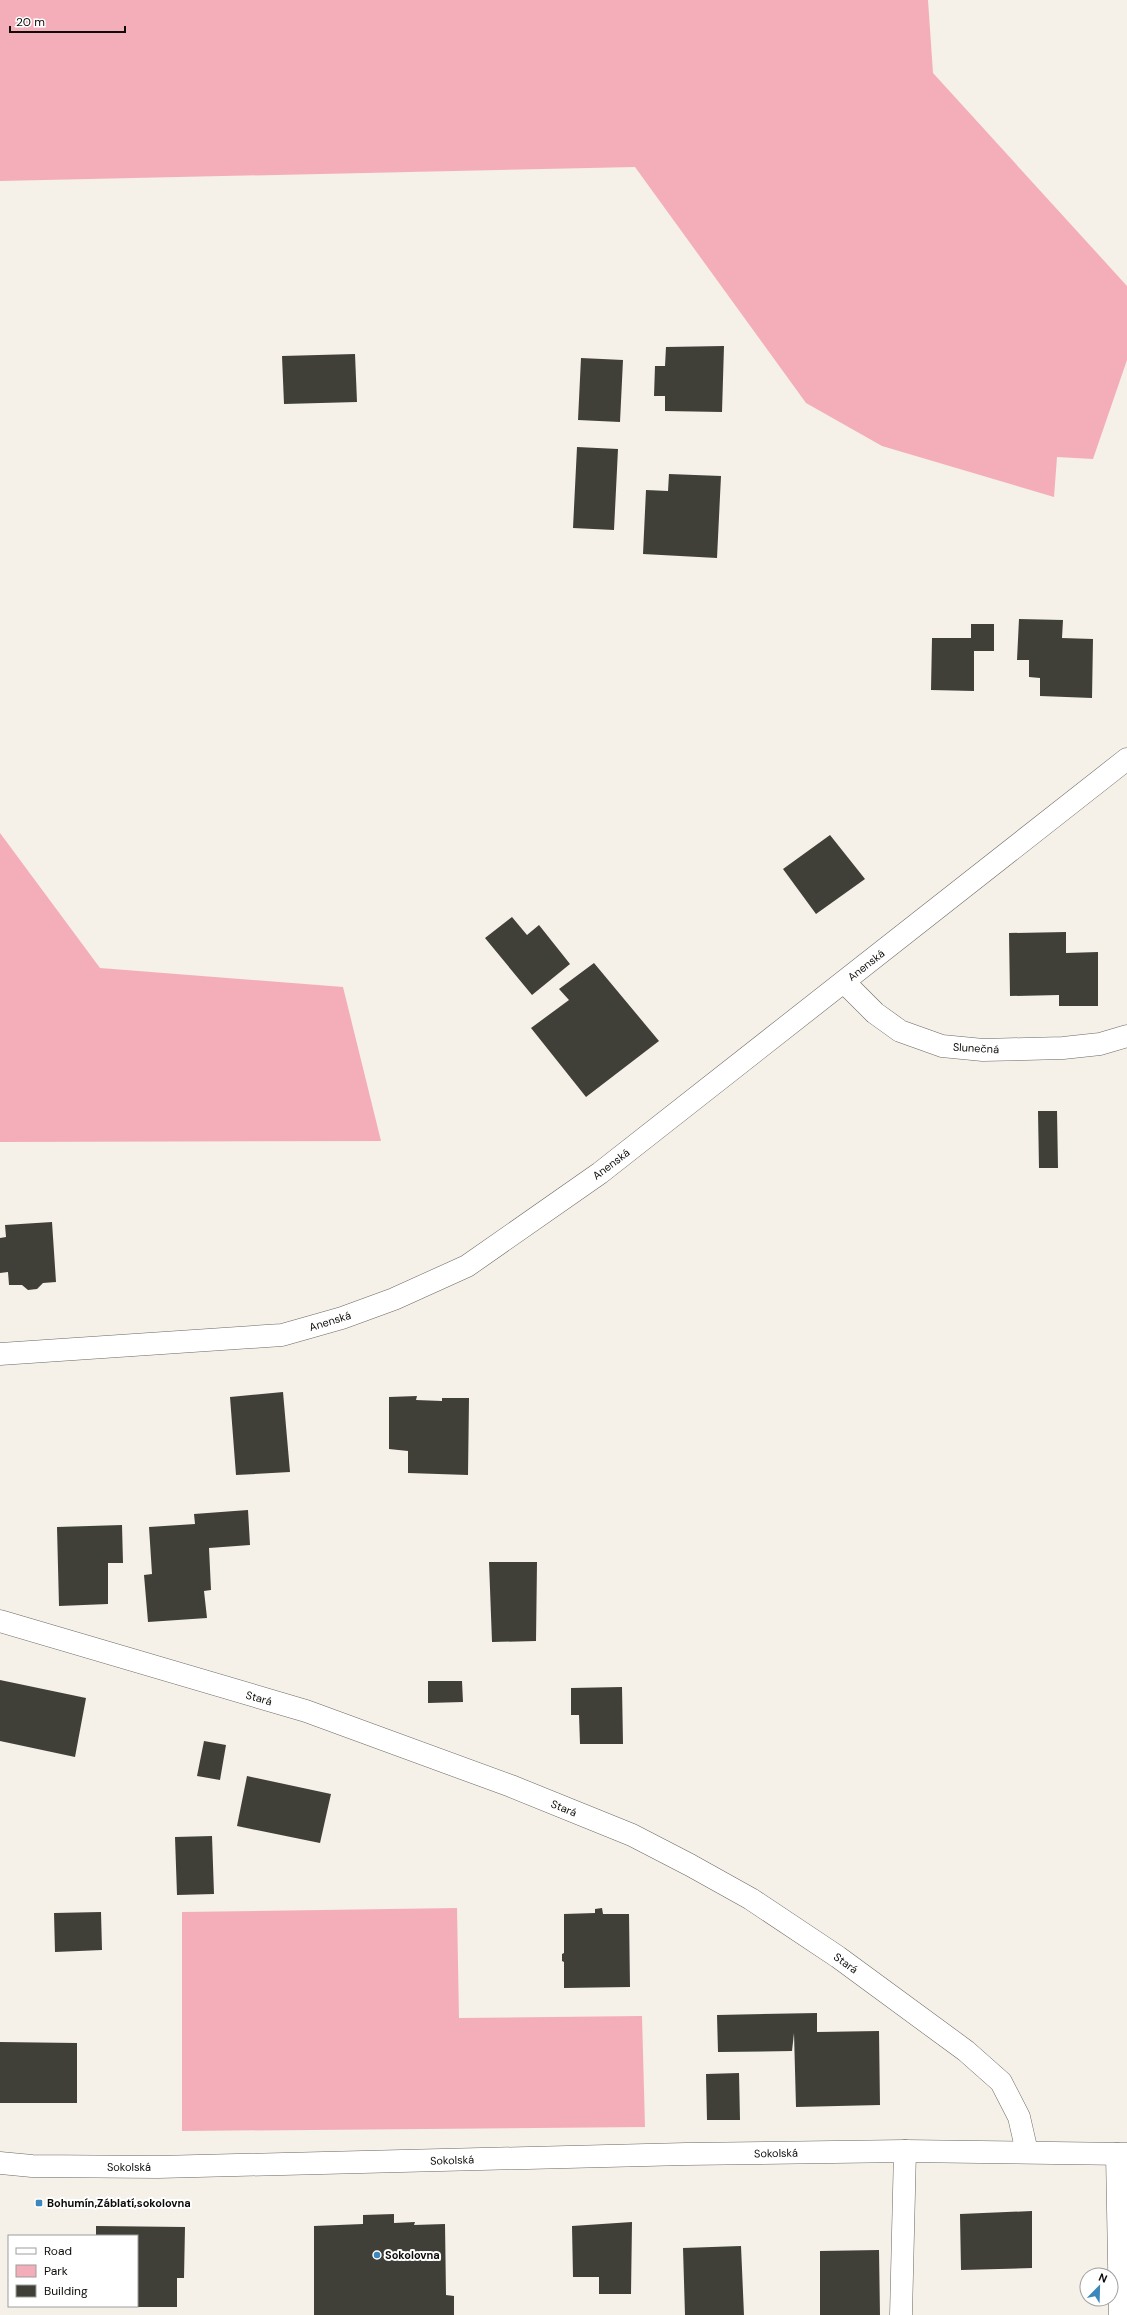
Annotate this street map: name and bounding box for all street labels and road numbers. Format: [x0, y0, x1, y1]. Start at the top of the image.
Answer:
street label: Anenská [845, 946, 887, 984]
street label: Slunečná [953, 1040, 999, 1056]
street label: Anenská [590, 1145, 632, 1183]
street label: Anenská [307, 1308, 353, 1334]
street label: Stará [244, 1688, 274, 1708]
street label: Stará [549, 1797, 579, 1820]
street label: Stará [831, 1949, 861, 1977]
street label: Sokolská [754, 2146, 798, 2160]
street label: Sokolská [430, 2152, 474, 2168]
street label: Sokolská [107, 2160, 151, 2174]

